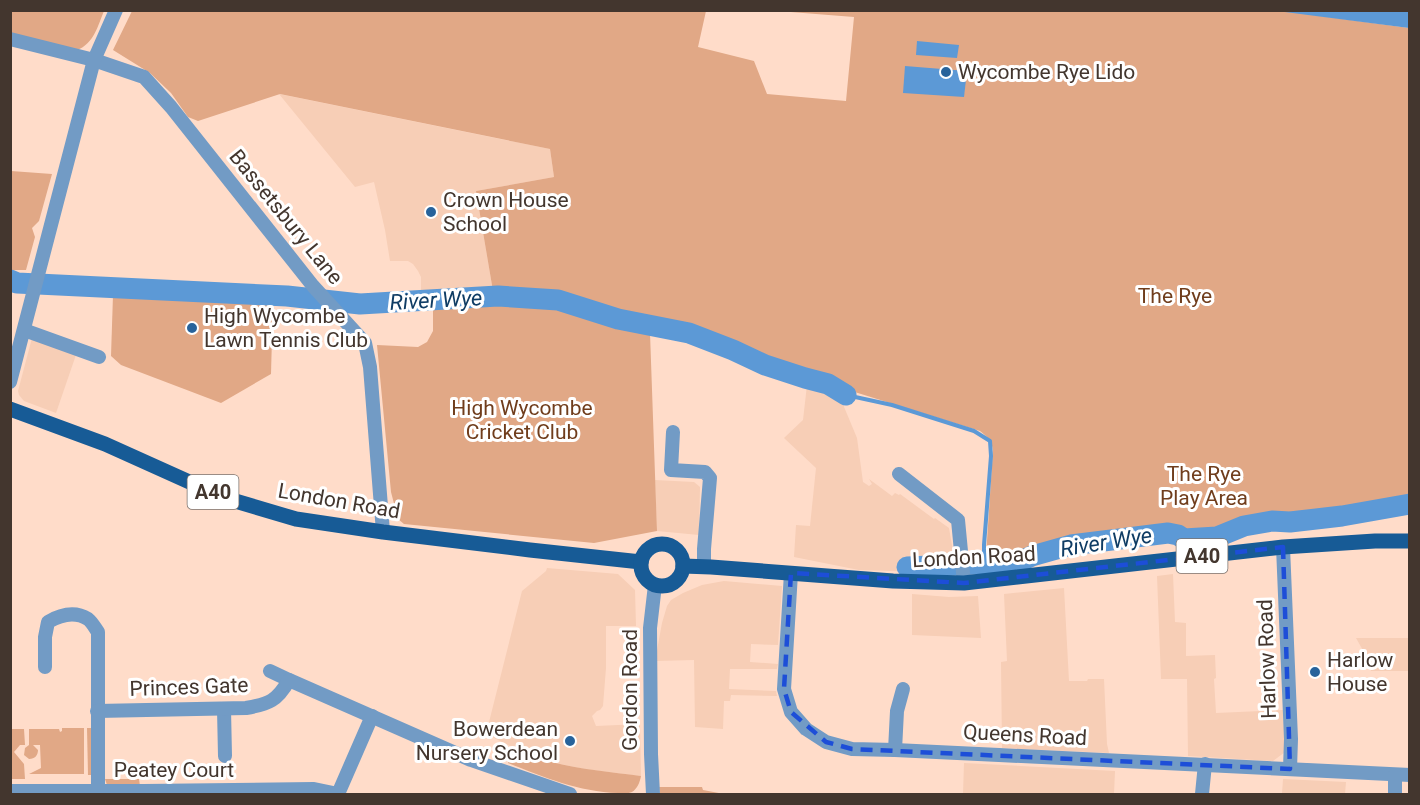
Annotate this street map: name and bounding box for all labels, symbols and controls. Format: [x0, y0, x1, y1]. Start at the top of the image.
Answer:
place label: Wycombe Rye Lido [958, 60, 1135, 84]
marker: Wycombe Rye Lido [939, 65, 953, 79]
street label: Bassetsbury Lane [224, 145, 348, 289]
place label: Crown House School [443, 188, 569, 236]
marker: Crown House School [424, 205, 438, 219]
park label: The Rye [1138, 284, 1212, 308]
water label: River Wye [389, 285, 483, 315]
place label: High Wycombe Lawn Tennis Club [204, 304, 368, 352]
marker: High Wycombe Lawn Tennis Club [185, 321, 199, 335]
park label: High Wycombe Cricket Club [451, 396, 593, 444]
park label: The Rye Play Area [1160, 462, 1248, 510]
road number: A40 [188, 475, 238, 509]
street label: London Road [276, 478, 402, 524]
water label: River Wye [1058, 522, 1154, 562]
road number: A40 [1176, 539, 1228, 573]
street label: London Road [912, 542, 1036, 572]
street label: Harlow Road [1253, 599, 1281, 719]
street label: Gordon Road [618, 629, 642, 751]
place label: Harlow House [1327, 648, 1394, 696]
marker: Harlow House [1308, 665, 1322, 679]
street label: Princes Gate [129, 673, 249, 701]
place label: Bowerdean Nursery School [416, 717, 558, 765]
street label: Queens Road [962, 720, 1088, 750]
marker: Bowerdean Nursery School [563, 734, 577, 748]
street label: Peatey Court [114, 758, 234, 782]

